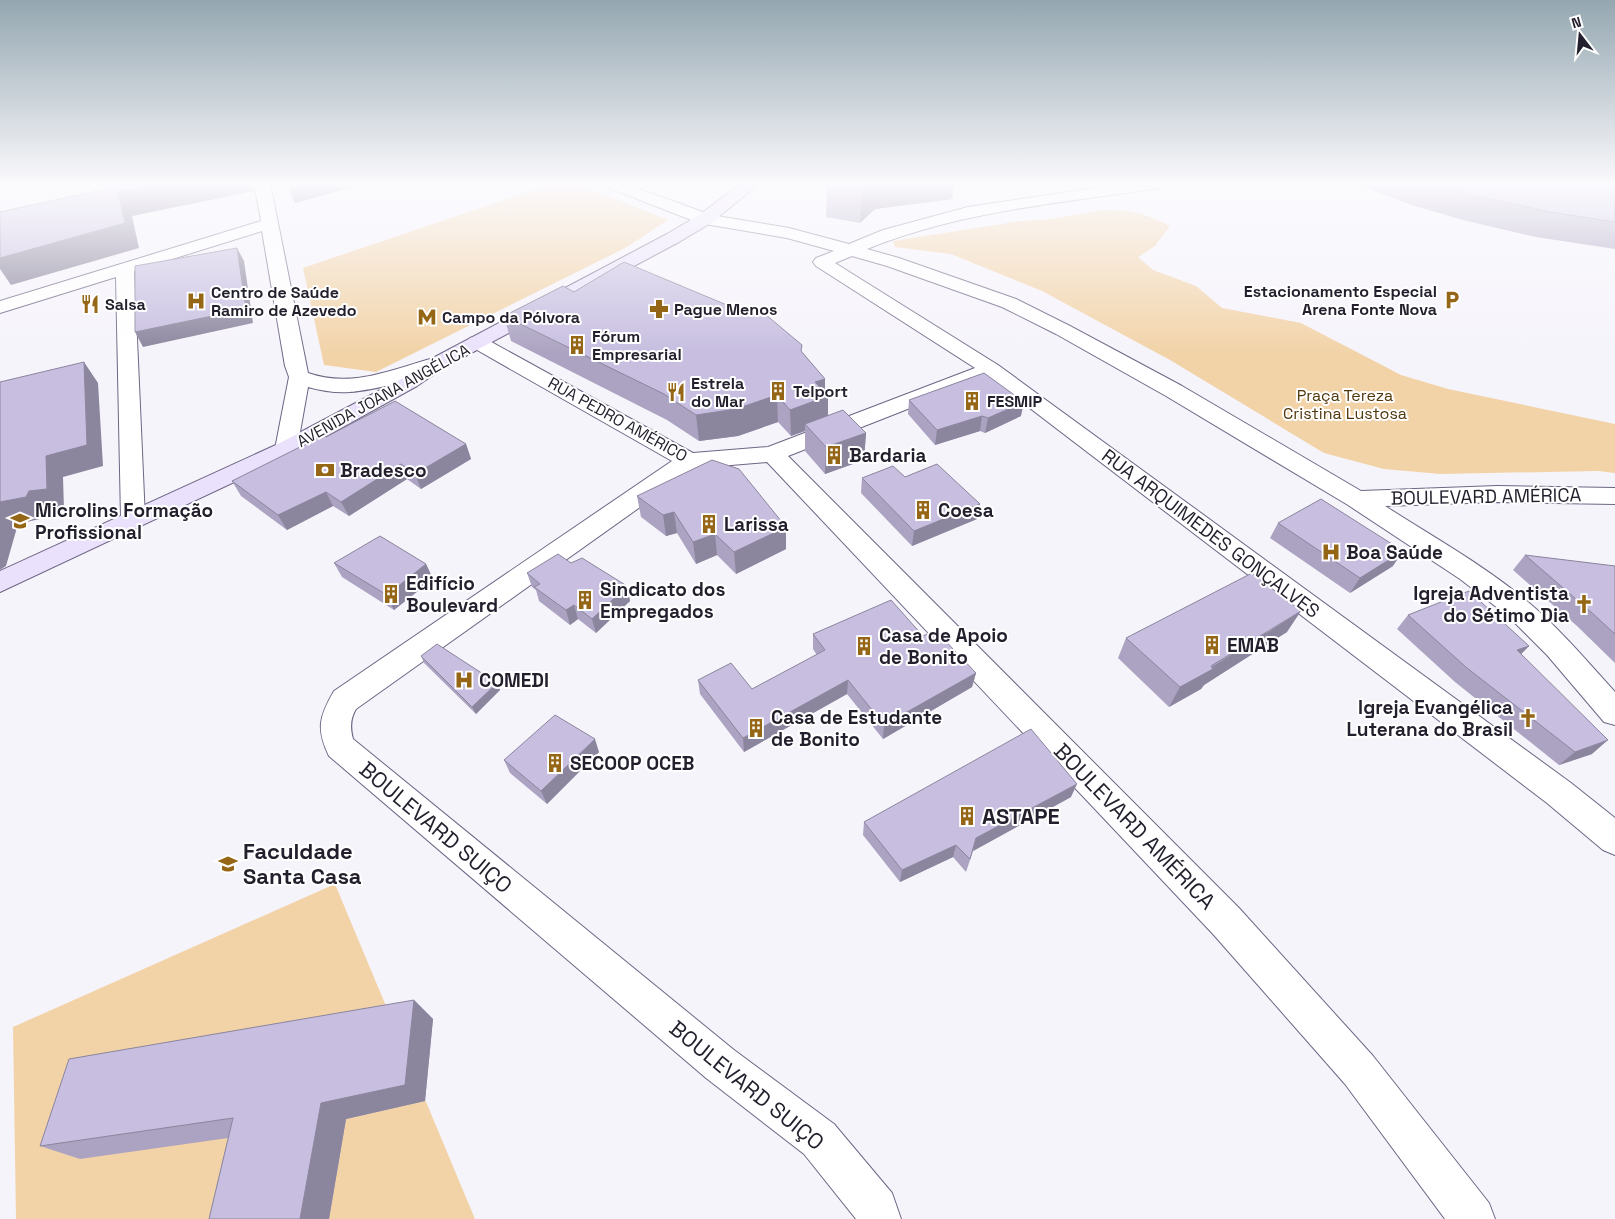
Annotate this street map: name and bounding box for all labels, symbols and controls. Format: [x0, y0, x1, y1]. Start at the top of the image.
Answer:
north arrow [1555, 10, 1605, 60]
text: N [1569, 13, 1583, 32]
place label: Estacionamento Especial Arena Fonte Nova [1244, 281, 1437, 320]
place label: Centro de Saúde Ramiro de Azevedo [211, 282, 357, 321]
parking icon: Estacionamento Especial Arena Fonte Nova [1441, 289, 1463, 311]
hospital icon: Centro de Saúde Ramiro de Azevedo [185, 290, 207, 312]
restaurant icon: Salsa [79, 293, 101, 315]
place label: Salsa [105, 294, 146, 315]
pharmacy icon: Pague Menos [648, 298, 670, 320]
place label: Pague Menos [674, 299, 777, 320]
metro station icon: Campo da Pólvora [416, 306, 438, 328]
place label: Campo da Pólvora [442, 307, 580, 328]
place label: Fórum Empresarial [592, 326, 682, 365]
building icon: Fórum Empresarial [566, 334, 588, 356]
street label: AVENIDA JOANA ANGÉLICA [293, 339, 473, 452]
street label: RUA PEDRO AMÉRICO [544, 372, 691, 467]
place label: Estrela do Mar [691, 373, 745, 412]
building icon: Telport [767, 380, 789, 402]
restaurant icon: Estrela do Mar [665, 381, 687, 403]
place label: Telport [793, 381, 848, 402]
park label: Praça Tereza Cristina Lustosa [1283, 385, 1407, 424]
building icon: FESMIP [961, 390, 983, 412]
place label: FESMIP [987, 391, 1042, 412]
place label: Bardaria [849, 443, 926, 468]
street label: RUA ARQUIMEDES GONÇALVES [1097, 443, 1325, 624]
building icon: Bardaria [823, 444, 845, 466]
place label: Bradesco [340, 458, 427, 483]
bank icon: Bradesco [314, 459, 336, 481]
street label: BOULEVARD AMÉRICA [1390, 482, 1582, 511]
place label: Microlins Formação Profissional [35, 498, 213, 545]
place label: Coesa [938, 498, 994, 523]
building icon: Coesa [912, 499, 934, 521]
school or university icon: Microlins Formação Profissional [9, 510, 31, 532]
place label: Larissa [724, 512, 789, 537]
building icon: Larissa [698, 513, 720, 535]
place label: Boa Saúde [1346, 540, 1443, 565]
hospital icon: Boa Saúde [1320, 541, 1342, 563]
place label: Edifício Boulevard [406, 571, 498, 618]
place label: Sindicato dos Empregados [600, 577, 725, 624]
place label: Igreja Adventista do Sétimo Dia [1413, 581, 1569, 628]
building icon: Edifício Boulevard [380, 583, 402, 605]
building icon: Sindicato dos Empregados [574, 589, 596, 611]
church icon: Igreja Adventista do Sétimo Dia [1573, 593, 1595, 615]
place label: Casa de Apoio de Bonito [879, 623, 1008, 670]
place label: EMAB [1227, 633, 1279, 658]
building icon: EMAB [1201, 634, 1223, 656]
building icon: Casa de Apoio de Bonito [853, 635, 875, 657]
place label: COMEDI [479, 668, 549, 693]
hospital icon: COMEDI [453, 669, 475, 691]
place label: Igreja Evangélica Luterana do Brasil [1346, 695, 1513, 742]
place label: Casa de Estudante de Bonito [771, 705, 942, 752]
church icon: Igreja Evangélica Luterana do Brasil [1517, 707, 1539, 729]
building icon: Casa de Estudante de Bonito [745, 717, 767, 739]
street label: BOULEVARD AMÉRICA [1048, 737, 1222, 915]
place label: SECOOP OCEB [570, 751, 695, 776]
building icon: SECOOP OCEB [544, 752, 566, 774]
street label: BOULEVARD SUIÇO [354, 755, 518, 899]
place label: ASTAPE [982, 802, 1060, 830]
building icon: ASTAPE [956, 805, 978, 827]
place label: Faculdade Santa Casa [243, 837, 362, 890]
school or university icon: Faculdade Santa Casa [217, 853, 239, 875]
street label: BOULEVARD SUIÇO [664, 1014, 830, 1156]

